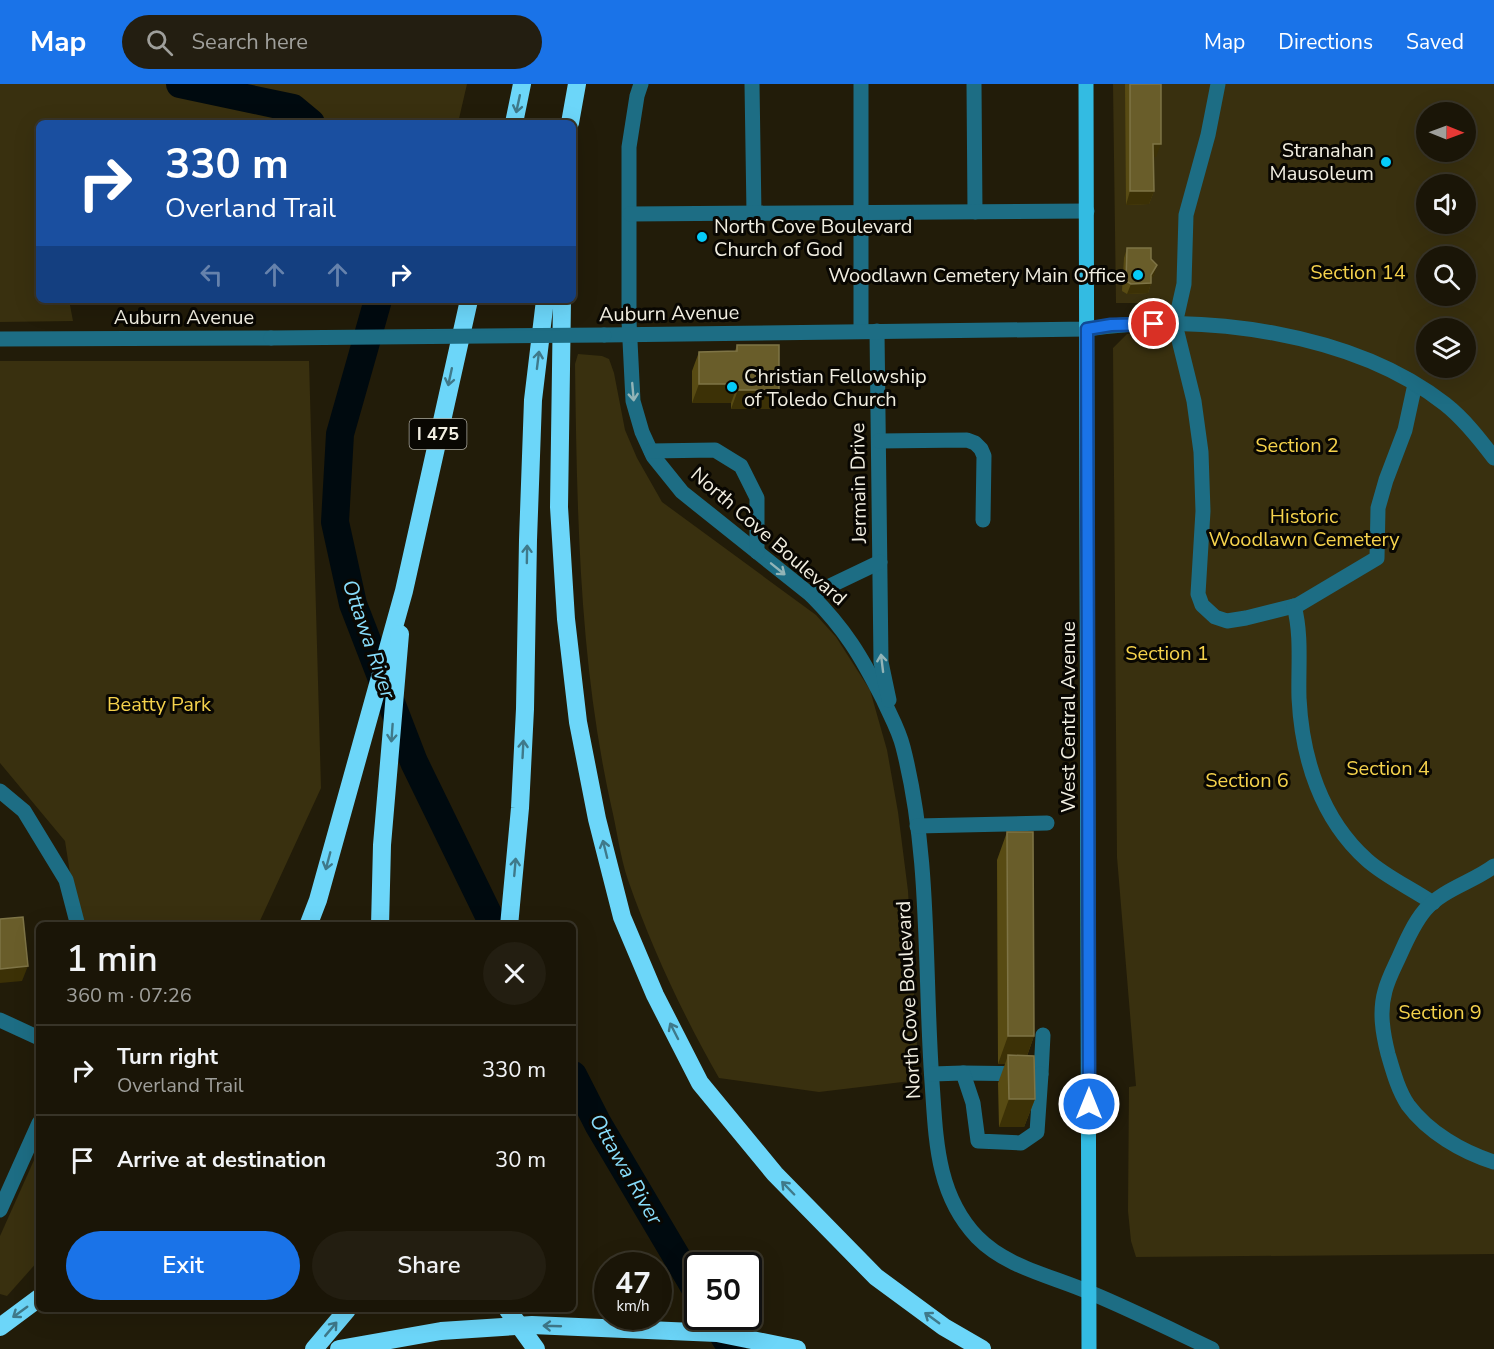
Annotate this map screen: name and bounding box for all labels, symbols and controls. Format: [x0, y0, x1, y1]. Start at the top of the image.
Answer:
search box [122, 15, 542, 69]
text: Map [30, 23, 86, 61]
icon: search [143, 26, 176, 59]
text: Search here [191, 27, 308, 57]
text: Map [1204, 28, 1245, 56]
text: Directions [1278, 28, 1373, 56]
text: Saved [1406, 28, 1464, 56]
one-way arrow [512, 93, 523, 113]
north arrow [1416, 102, 1476, 162]
map controls [1416, 102, 1476, 378]
text: 330 m [165, 136, 289, 193]
place label: Stranahan Mausoleum [1270, 137, 1374, 187]
icon: right [66, 144, 144, 222]
marker: Stranahan Mausoleum [1379, 155, 1393, 169]
button: sound [1416, 174, 1476, 234]
text: Overland Trail [165, 190, 336, 227]
place label: North Cove Boulevard Church of God [714, 213, 912, 263]
marker: North Cove Boulevard Church of God [695, 230, 709, 244]
button: search [1416, 246, 1476, 306]
icon: left [195, 258, 228, 291]
icon: ahead [258, 258, 291, 291]
icon: ahead [321, 258, 354, 291]
icon: right [384, 258, 417, 291]
park label: Section 14 [1310, 259, 1406, 286]
place label: Woodlawn Cemetery Main Office [828, 262, 1126, 289]
marker: Woodlawn Cemetery Main Office [1131, 268, 1145, 282]
pin [1128, 298, 1179, 349]
street label: Auburn Avenue [599, 299, 739, 328]
street label: Auburn Avenue [114, 304, 254, 331]
icon: arrive [1137, 307, 1170, 340]
button: layers [1416, 318, 1476, 378]
one-way arrow [533, 350, 544, 370]
place label: Christian Fellowship of Toledo Church [744, 363, 927, 413]
one-way arrow [444, 368, 456, 387]
marker: Christian Fellowship of Toledo Church [725, 380, 739, 394]
one-way arrow [628, 382, 639, 402]
road number: I 475 [410, 419, 466, 449]
street label: Jermain Drive [844, 422, 873, 545]
park label: Section 2 [1255, 432, 1339, 459]
street label: North Cove Boulevard [685, 461, 852, 612]
park label: Historic Woodlawn Cemetery [1208, 503, 1400, 553]
one-way arrow [522, 545, 533, 565]
one-way arrow [770, 563, 786, 576]
water label: Ottawa River [336, 576, 403, 703]
street label: West Central Avenue [1055, 621, 1082, 813]
park label: Section 1 [1125, 640, 1209, 667]
one-way arrow [877, 654, 888, 674]
park label: Beatty Park [107, 691, 212, 718]
one-way arrow [386, 722, 397, 742]
one-way arrow [518, 740, 529, 760]
park label: Section 4 [1346, 755, 1430, 782]
park label: Section 6 [1205, 767, 1289, 794]
one-way arrow [599, 840, 611, 859]
one-way arrow [322, 851, 334, 870]
one-way arrow [510, 858, 521, 878]
street label: North Cove Boulevard [890, 900, 927, 1100]
text: 1 min [66, 935, 158, 984]
button: close [483, 942, 546, 1005]
text: 360 m · 07:26 [66, 982, 192, 1009]
park label: Section 9 [1398, 999, 1482, 1026]
one-way arrow [668, 1023, 680, 1040]
text: Turn right [117, 1042, 218, 1072]
icon: right [66, 1054, 99, 1087]
text: 330 m [482, 1055, 546, 1085]
text: Overland Trail [117, 1072, 244, 1099]
position arrow [1057, 1072, 1121, 1136]
water label: Ottawa River [583, 1108, 669, 1230]
icon: arrive [66, 1144, 99, 1177]
text: Arrive at destination [117, 1145, 326, 1175]
text: 30 m [495, 1145, 546, 1175]
one-way arrow [781, 1181, 795, 1196]
button: Exit [66, 1231, 300, 1300]
button: Share [312, 1231, 546, 1300]
speed limit sign: 50 [684, 1252, 762, 1330]
text: 47 [615, 1263, 651, 1304]
text: km/h [616, 1296, 650, 1316]
one-way arrow [12, 1306, 28, 1318]
one-way arrow [925, 1312, 941, 1324]
one-way arrow [542, 1320, 562, 1332]
one-way arrow [324, 1321, 337, 1337]

